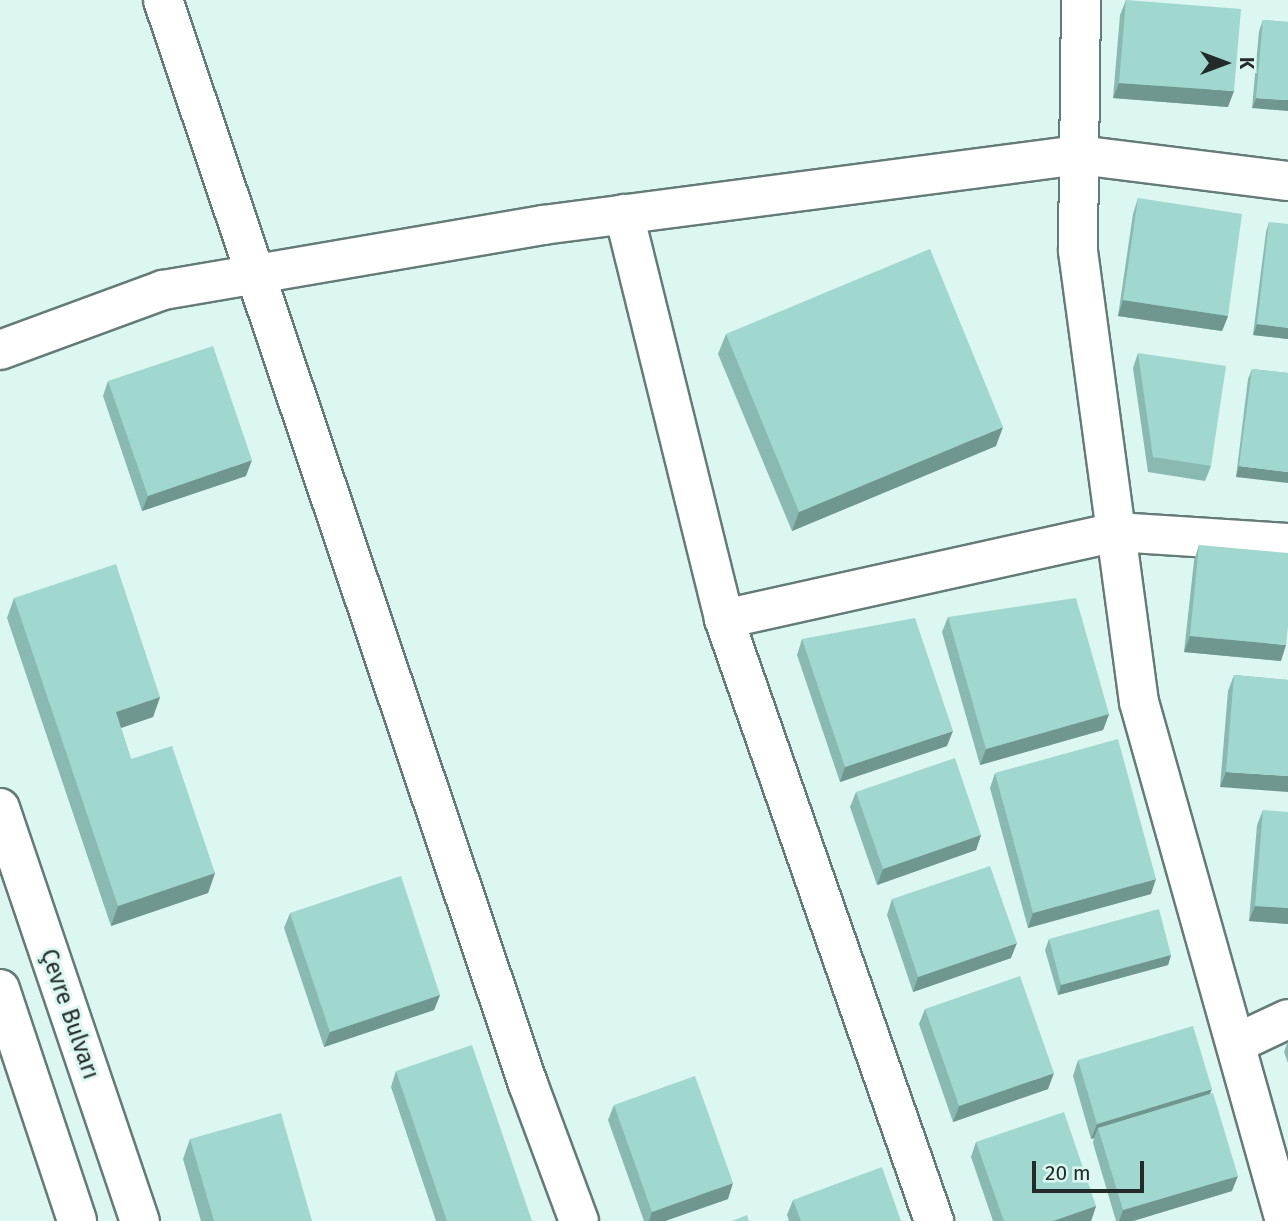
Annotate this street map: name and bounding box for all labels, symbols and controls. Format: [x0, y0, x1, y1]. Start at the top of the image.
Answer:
north arrow [1190, 28, 1260, 98]
text: K [1235, 57, 1258, 69]
street label: Çevre Bulvarı [35, 945, 105, 1083]
scale bar [1036, 1148, 1148, 1192]
text: 20 m [1045, 1160, 1091, 1186]

